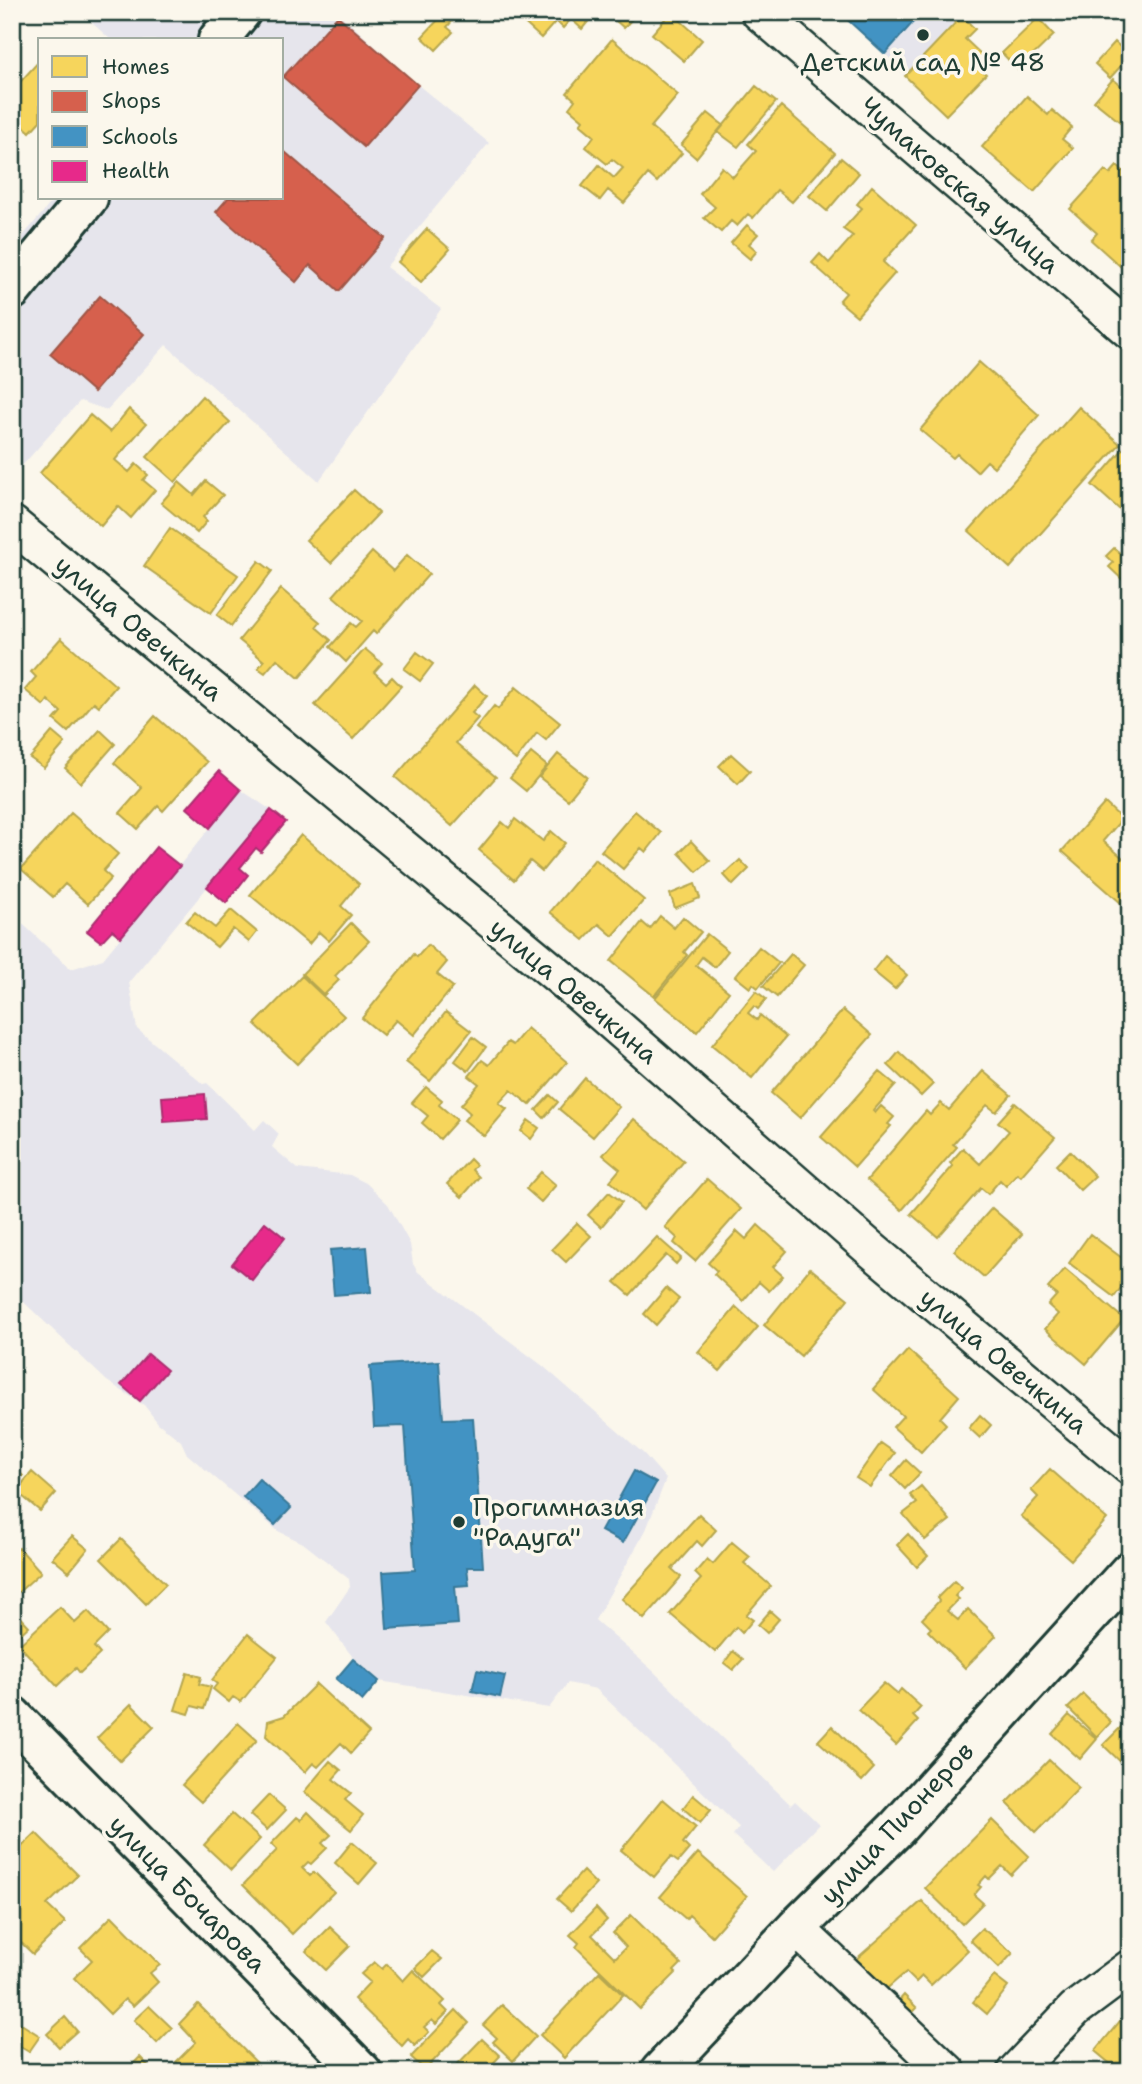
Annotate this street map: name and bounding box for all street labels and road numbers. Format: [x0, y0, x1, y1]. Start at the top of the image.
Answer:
street label: Чумаковская улица [853, 88, 1068, 281]
street label: улица Овечкина [48, 547, 231, 709]
street label: улица Овечкина [483, 910, 666, 1072]
street label: улица Овечкина [913, 1280, 1096, 1442]
street label: улица Пионеров [812, 1734, 981, 1912]
street label: улица Бочарова [102, 1807, 275, 1980]

